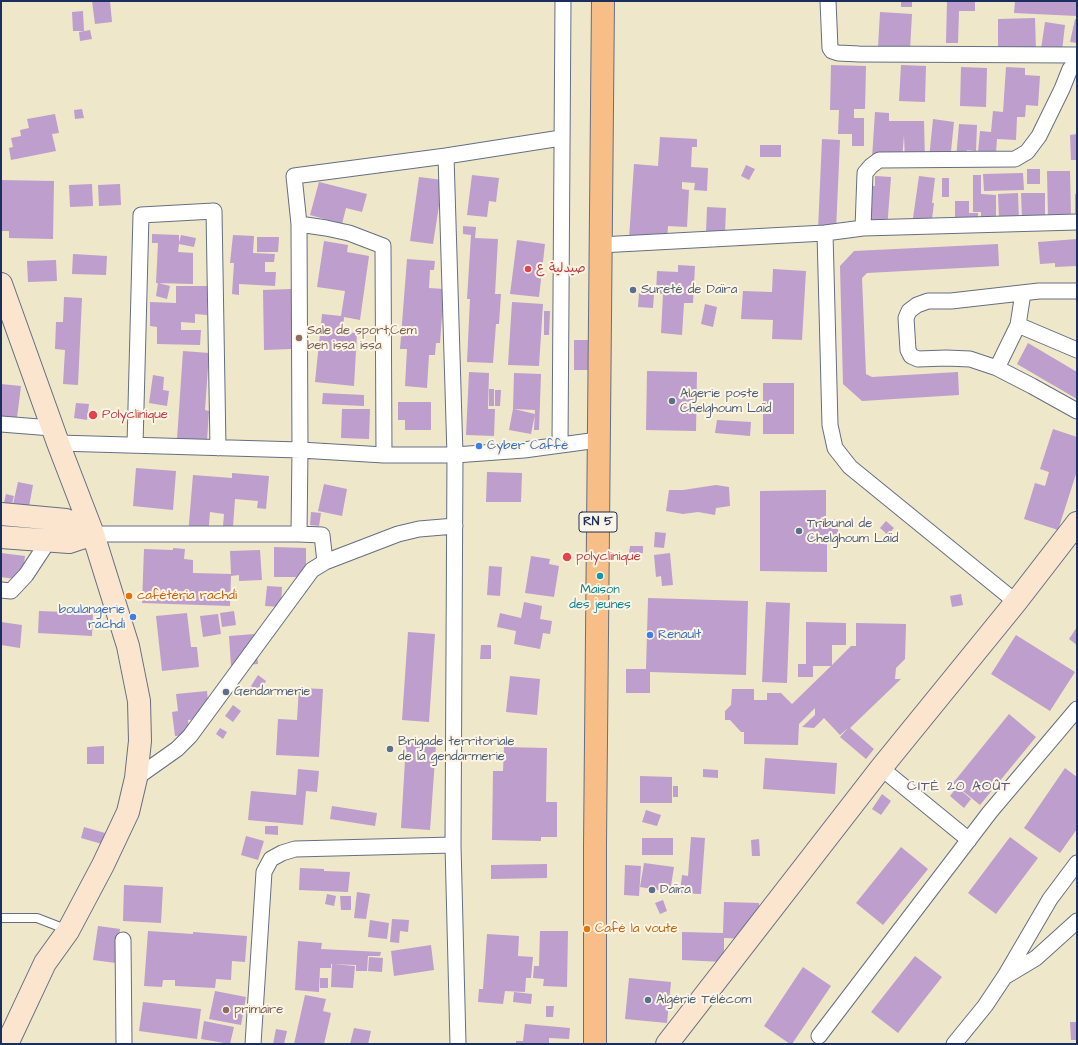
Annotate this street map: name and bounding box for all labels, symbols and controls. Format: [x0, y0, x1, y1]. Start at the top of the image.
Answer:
place label: صيدلية ع [536, 261, 586, 277]
marker: صيدلية ع [523, 264, 533, 274]
place label: Sureté de Daïra [641, 282, 737, 298]
marker: Sureté de Daïra [628, 285, 638, 295]
place label: Sale de sport;Cem ben issa issa [307, 323, 417, 354]
marker: Sale de sport;Cem ben issa issa [294, 333, 304, 343]
place label: Algerie poste Chelghoum Laïd [680, 386, 771, 417]
marker: Algerie poste Chelghoum Laïd [667, 396, 677, 406]
place label: Polyclinique [102, 407, 168, 423]
marker: Polyclinique [87, 409, 99, 421]
place label: Cyber Caffè [487, 438, 568, 454]
marker: Cyber Caffè [474, 441, 484, 451]
road number: RN 5 [579, 512, 617, 532]
place label: Tribunal de Chelghoum Laïd [807, 516, 898, 547]
marker: Tribunal de Chelghoum Laïd [794, 526, 804, 536]
place label: polyclinique [576, 549, 641, 565]
marker: polyclinique [561, 551, 573, 563]
marker: Maison des jeunes [595, 571, 605, 581]
place label: Maison des jeunes [569, 582, 631, 613]
place label: cafétéria rachdi [137, 588, 237, 604]
marker: cafétéria rachdi [124, 591, 134, 601]
place label: boulangerie rachdi [59, 602, 125, 633]
marker: boulangerie rachdi [128, 612, 138, 622]
place label: Renault [658, 627, 701, 643]
marker: Renault [645, 630, 655, 640]
place label: Gendarmerie [234, 684, 310, 700]
marker: Gendarmerie [221, 687, 231, 697]
place label: Brigade territoriale de la gendarmerie [398, 734, 515, 765]
marker: Brigade territoriale de la gendarmerie [385, 744, 395, 754]
district label: CITÉ 20 AOÛT [907, 779, 1011, 795]
place label: Daïra [660, 882, 691, 898]
marker: Daïra [647, 885, 657, 895]
place label: Café la voute [595, 921, 678, 937]
marker: Café la voute [582, 924, 592, 934]
place label: Algérie Télécom [656, 992, 751, 1008]
marker: Algérie Télécom [643, 995, 653, 1005]
place label: primaire [234, 1002, 283, 1018]
marker: primaire [221, 1005, 231, 1015]

